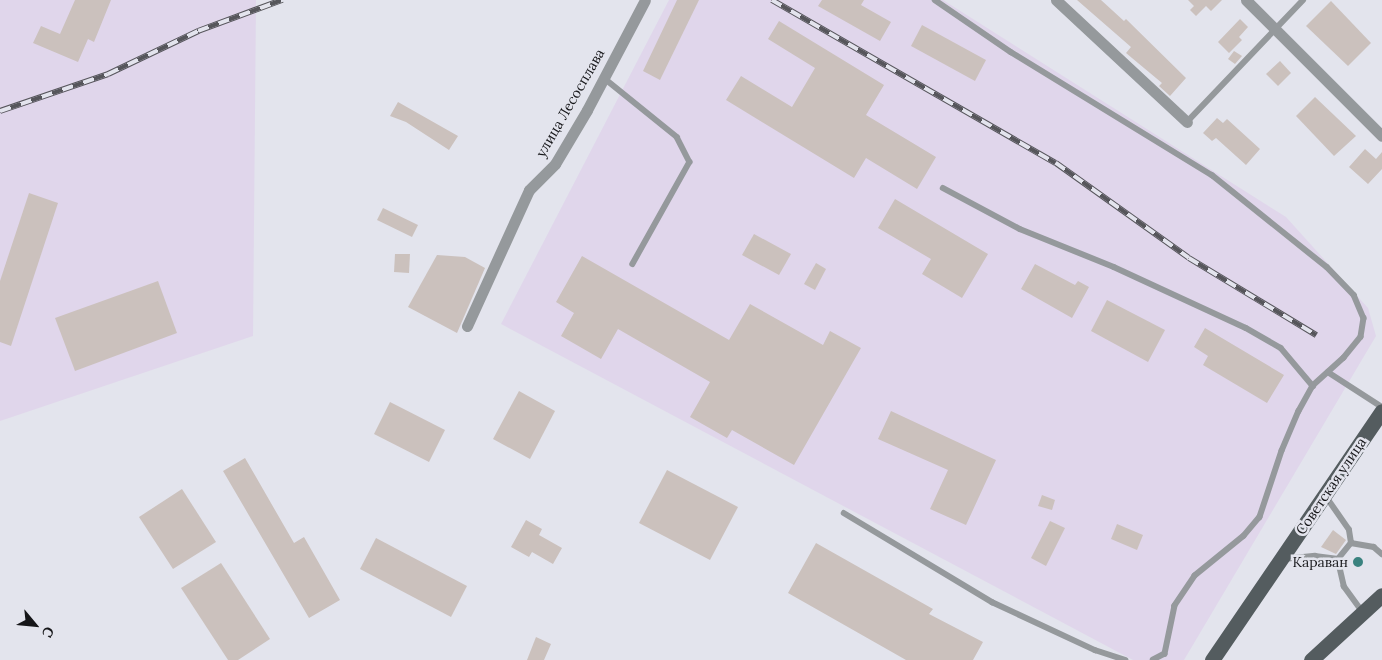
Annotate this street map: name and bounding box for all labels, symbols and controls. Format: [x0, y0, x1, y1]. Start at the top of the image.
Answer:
street label: улица Лесосплава [532, 46, 608, 160]
street label: Советская улица [1292, 434, 1370, 538]
place label: Караван [1292, 554, 1348, 570]
marker: Караван [1352, 556, 1364, 568]
north arrow [10, 600, 60, 650]
text: С [38, 624, 58, 641]

